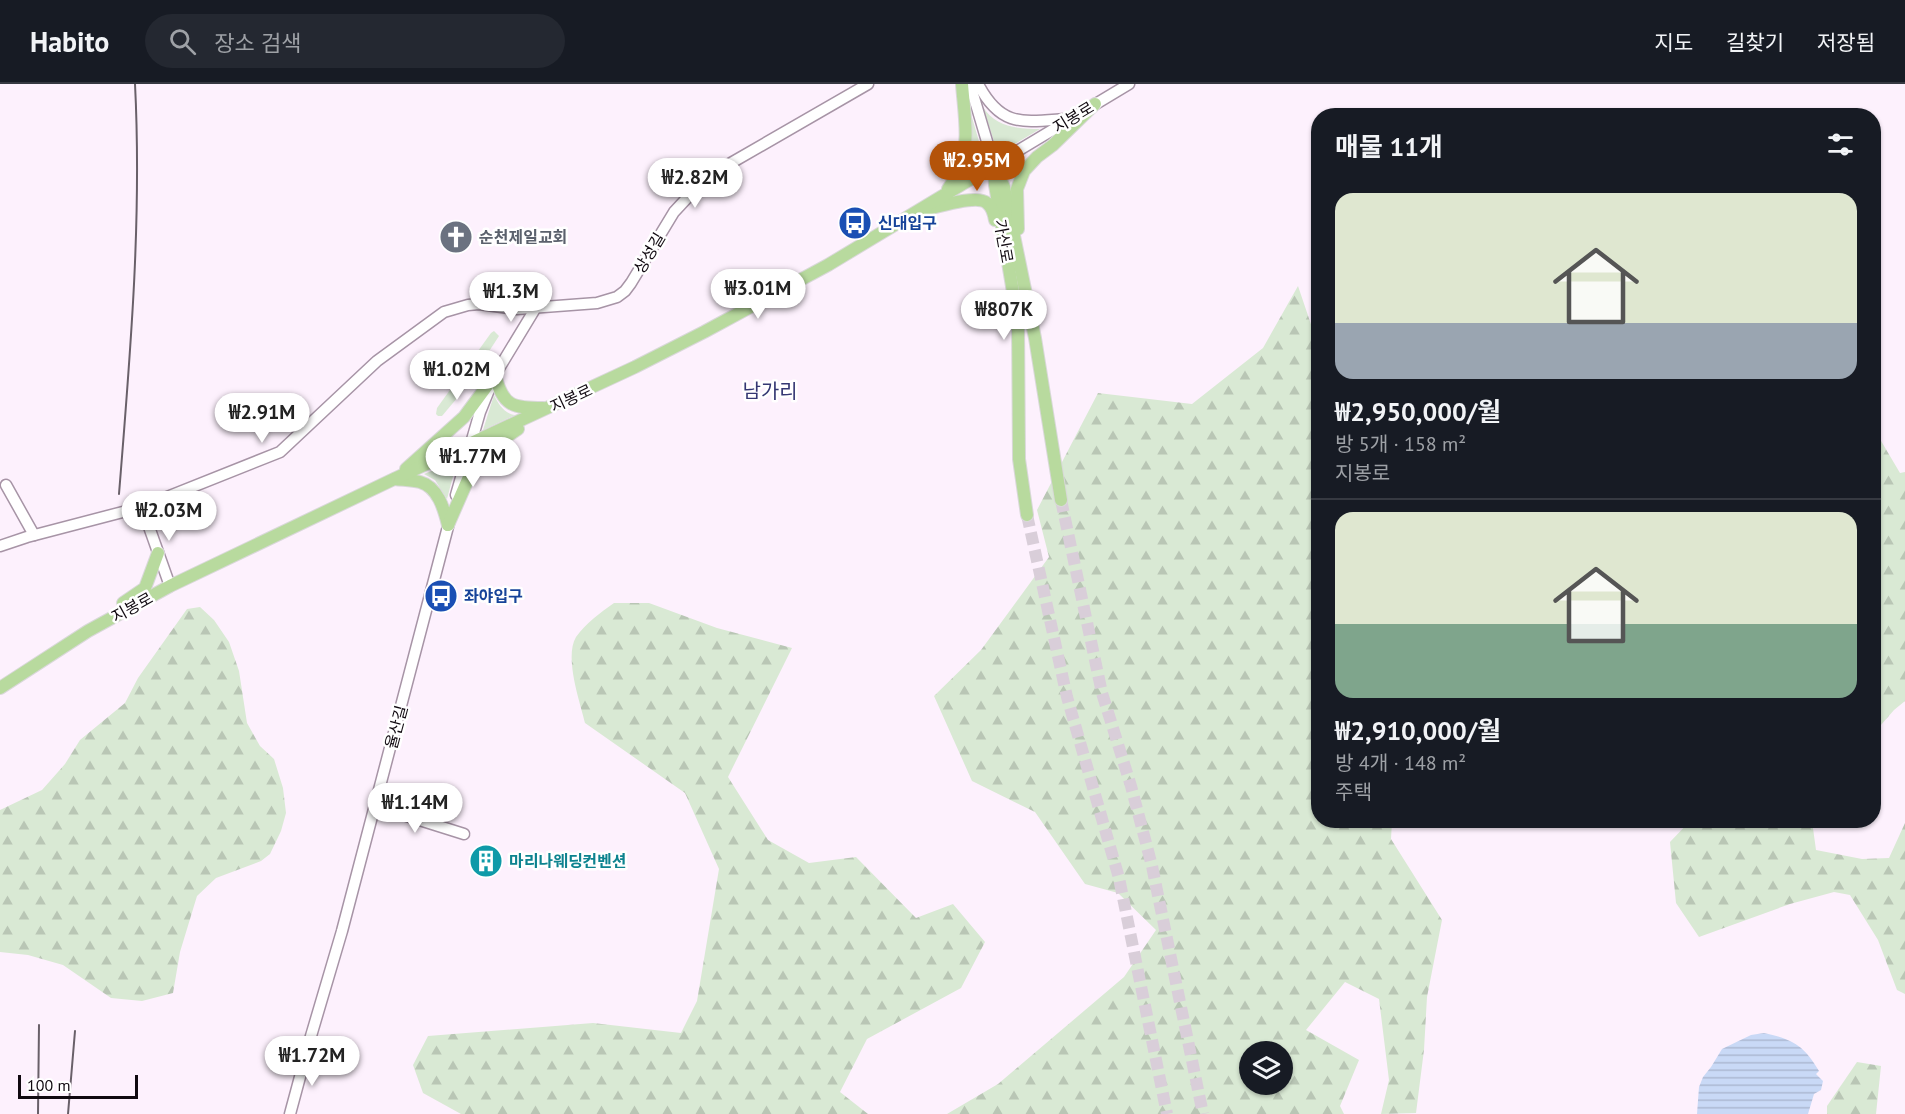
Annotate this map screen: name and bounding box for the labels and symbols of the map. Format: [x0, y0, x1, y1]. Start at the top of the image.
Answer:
street label: 지봉로 [1049, 97, 1097, 137]
pin: ₩2.95M [928, 141, 1026, 192]
pin: ₩2.82M [646, 158, 744, 209]
bus stop icon: 신대입구 [837, 205, 873, 241]
place label: 신대입구 [878, 213, 937, 233]
street label: 가산로 [990, 218, 1018, 265]
church icon: 순천제일교회 [438, 219, 474, 255]
place label: 순천제일교회 [479, 227, 567, 247]
street label: 상성길 [629, 229, 669, 277]
pin: ₩3.01M [709, 269, 807, 320]
pin: ₩1.3M [469, 272, 553, 323]
pin: ₩807K [962, 290, 1046, 341]
pin: ₩1.02M [408, 350, 506, 401]
district label: 남가리 [742, 378, 798, 404]
street label: 지봉로 [547, 379, 595, 416]
pin: ₩2.91M [213, 393, 311, 444]
pin: ₩1.77M [424, 437, 522, 488]
pin: ₩2.03M [120, 491, 218, 542]
bus stop icon: 좌야입구 [423, 578, 459, 614]
place label: 좌야입구 [464, 586, 523, 606]
street label: 지봉로 [108, 587, 156, 626]
street label: 율산길 [381, 703, 411, 751]
pin: ₩1.14M [366, 783, 464, 834]
building icon: 마리나웨딩컨벤션 [468, 843, 504, 879]
place label: 마리나웨딩컨벤션 [509, 851, 627, 871]
pin: ₩1.72M [263, 1036, 361, 1087]
scale bar [18, 1072, 138, 1100]

